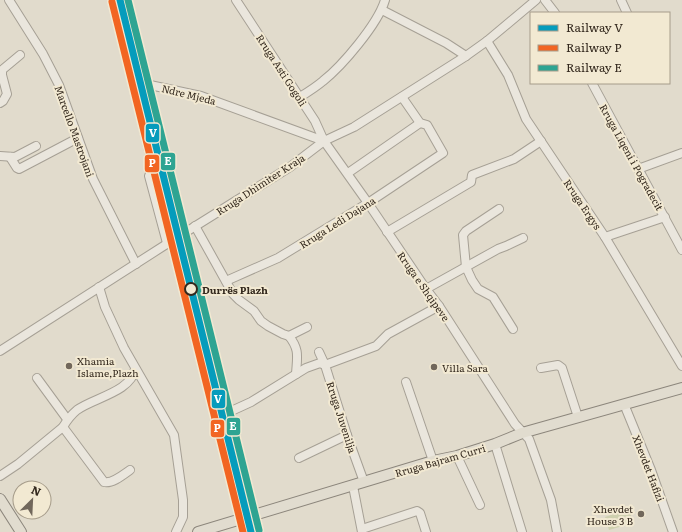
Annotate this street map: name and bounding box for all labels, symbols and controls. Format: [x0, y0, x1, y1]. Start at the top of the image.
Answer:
legend [530, 12, 670, 84]
text: Railway V [566, 18, 623, 36]
street label: Rruga Asti Gogoli [253, 31, 311, 110]
text: Railway P [566, 38, 621, 56]
text: Railway E [566, 58, 622, 76]
street label: Ndre Mjeda [160, 80, 218, 108]
street label: Marcello Mastrojani [51, 83, 99, 179]
street label: Rruga Liqeni i Pogradecit [596, 101, 668, 213]
line badge: V [145, 123, 160, 143]
text: V [149, 124, 158, 140]
street label: Rruga Dhimiter Kraja [213, 149, 308, 218]
line badge: E [160, 152, 176, 171]
text: E [164, 152, 172, 168]
line badge: P [144, 154, 160, 173]
text: P [148, 154, 156, 170]
street label: Rruga Ergys [561, 176, 606, 233]
street label: Rruga Ledi Dajana [296, 192, 378, 251]
street label: Rruga e Shqipeve [394, 248, 454, 324]
marker: Durrës Plazh [184, 282, 198, 296]
place label: Durrës Plazh [202, 282, 268, 297]
place label: Xhamia Islame,Plazh [77, 353, 139, 380]
place label: Villa Sara [442, 360, 489, 375]
marker: Xhamia Islame,Plazh [64, 361, 74, 371]
marker: Villa Sara [429, 362, 439, 372]
street label: Rruga Juvenilja [323, 379, 361, 455]
line badge: V [211, 389, 226, 409]
text: V [214, 390, 223, 406]
line badge: E [226, 417, 241, 436]
text: E [229, 417, 237, 433]
line badge: P [210, 419, 225, 438]
text: P [213, 419, 221, 435]
street label: Xhevdet Hafizi [629, 433, 669, 504]
street label: Rruga Bajram Curri [393, 440, 488, 480]
north arrow [12, 480, 52, 520]
text: N [29, 481, 44, 499]
place label: Xhevdet House 3 B [587, 501, 633, 528]
marker: Xhevdet House 3 B [636, 509, 646, 519]

